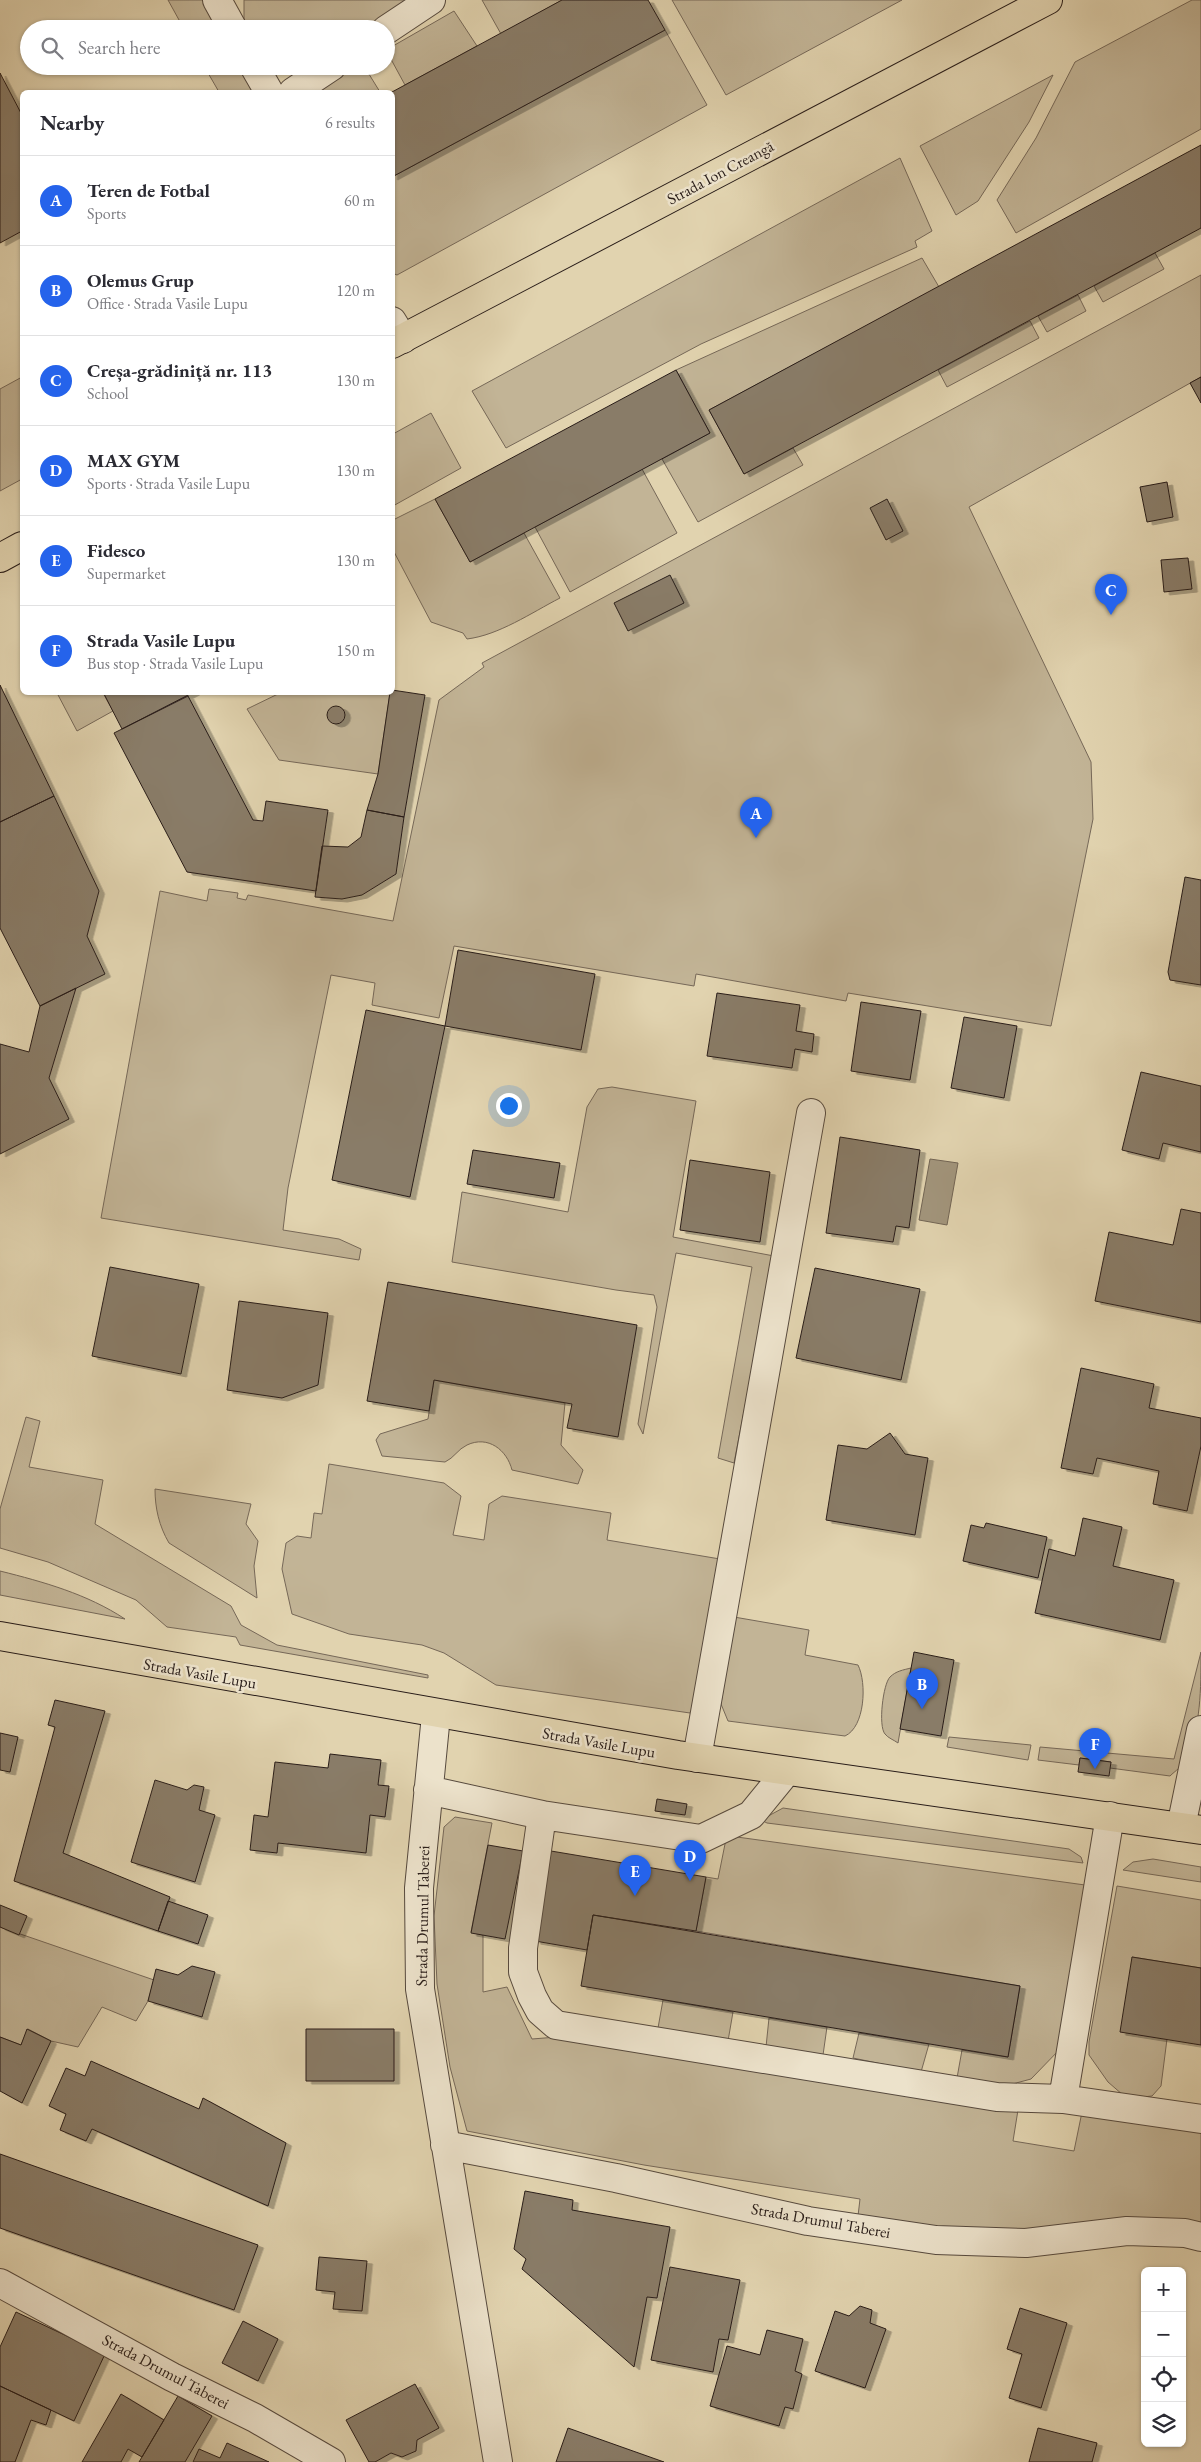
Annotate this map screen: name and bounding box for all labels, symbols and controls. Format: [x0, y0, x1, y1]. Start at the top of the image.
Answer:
search box [20, 20, 395, 75]
icon: search [38, 34, 66, 62]
text: Search here [78, 35, 160, 60]
text: Nearby [40, 109, 104, 136]
text: 6 results [325, 112, 375, 133]
street label: Strada Ion Creangă [663, 135, 778, 209]
text: Teren de Fotbal [87, 178, 210, 203]
text: A [50, 190, 62, 211]
text: 60 m [344, 190, 375, 211]
text: Sports [87, 203, 126, 224]
text: Olemus Grup [87, 268, 194, 293]
text: B [51, 280, 61, 301]
text: 120 m [336, 280, 375, 301]
text: Office · Strada Vasile Lupu [87, 293, 248, 314]
text: Creșa-grădiniță nr. 113 [87, 358, 272, 383]
text: C [50, 370, 62, 391]
text: 130 m [336, 370, 375, 391]
text: School [87, 383, 129, 404]
text: MAX GYM [87, 448, 180, 473]
text: D [50, 460, 62, 481]
text: 130 m [336, 460, 375, 481]
text: Sports · Strada Vasile Lupu [87, 473, 250, 494]
text: Fidesco [87, 538, 145, 563]
text: E [51, 550, 61, 571]
text: 130 m [336, 550, 375, 571]
text: Supermarket [87, 563, 166, 584]
pin: C [1095, 574, 1127, 615]
text: Strada Vasile Lupu [87, 628, 235, 653]
text: F [52, 640, 60, 661]
text: 150 m [336, 640, 375, 661]
text: Bus stop · Strada Vasile Lupu [87, 653, 264, 674]
pin: A [740, 797, 772, 838]
your location [496, 1093, 522, 1119]
street label: Strada Vasile Lupu [142, 1653, 259, 1694]
pin: B [906, 1668, 938, 1709]
street label: Strada Vasile Lupu [541, 1722, 658, 1763]
pin: F [1079, 1728, 1111, 1769]
pin: D [674, 1840, 706, 1881]
street label: Strada Drumul Taberei [411, 1845, 434, 1987]
pin: E [619, 1855, 651, 1896]
street label: Strada Drumul Taberei [750, 2198, 892, 2243]
map controls [1141, 2267, 1186, 2447]
button: + [1141, 2267, 1186, 2312]
button: − [1141, 2312, 1186, 2357]
street label: Strada Drumul Taberei [99, 2329, 233, 2414]
button: locate [1141, 2357, 1186, 2402]
button: layers [1141, 2402, 1186, 2447]

